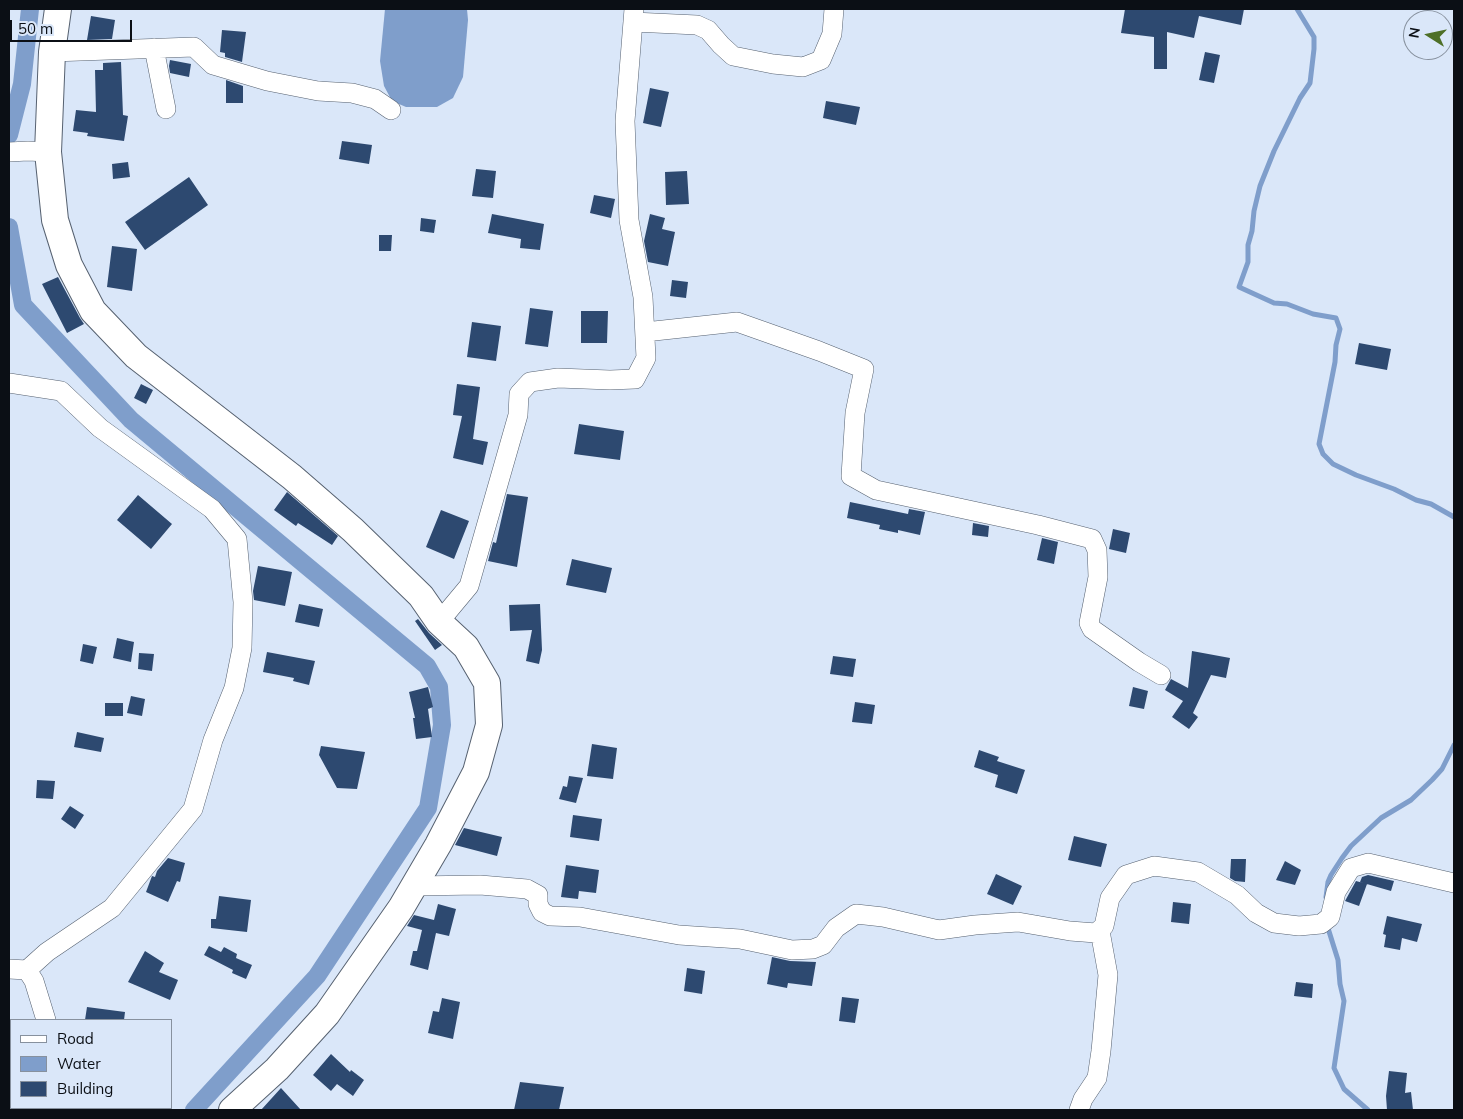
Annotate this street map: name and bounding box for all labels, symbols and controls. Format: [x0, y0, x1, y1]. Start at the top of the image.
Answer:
scale bar [12, 10, 135, 42]
north arrow [1403, 10, 1453, 60]
text: 50 m [18, 19, 53, 38]
text: N [1404, 26, 1424, 39]
legend [10, 1019, 172, 1109]
text: Road [57, 1029, 94, 1048]
text: Water [57, 1054, 101, 1073]
text: Building [57, 1079, 113, 1098]

